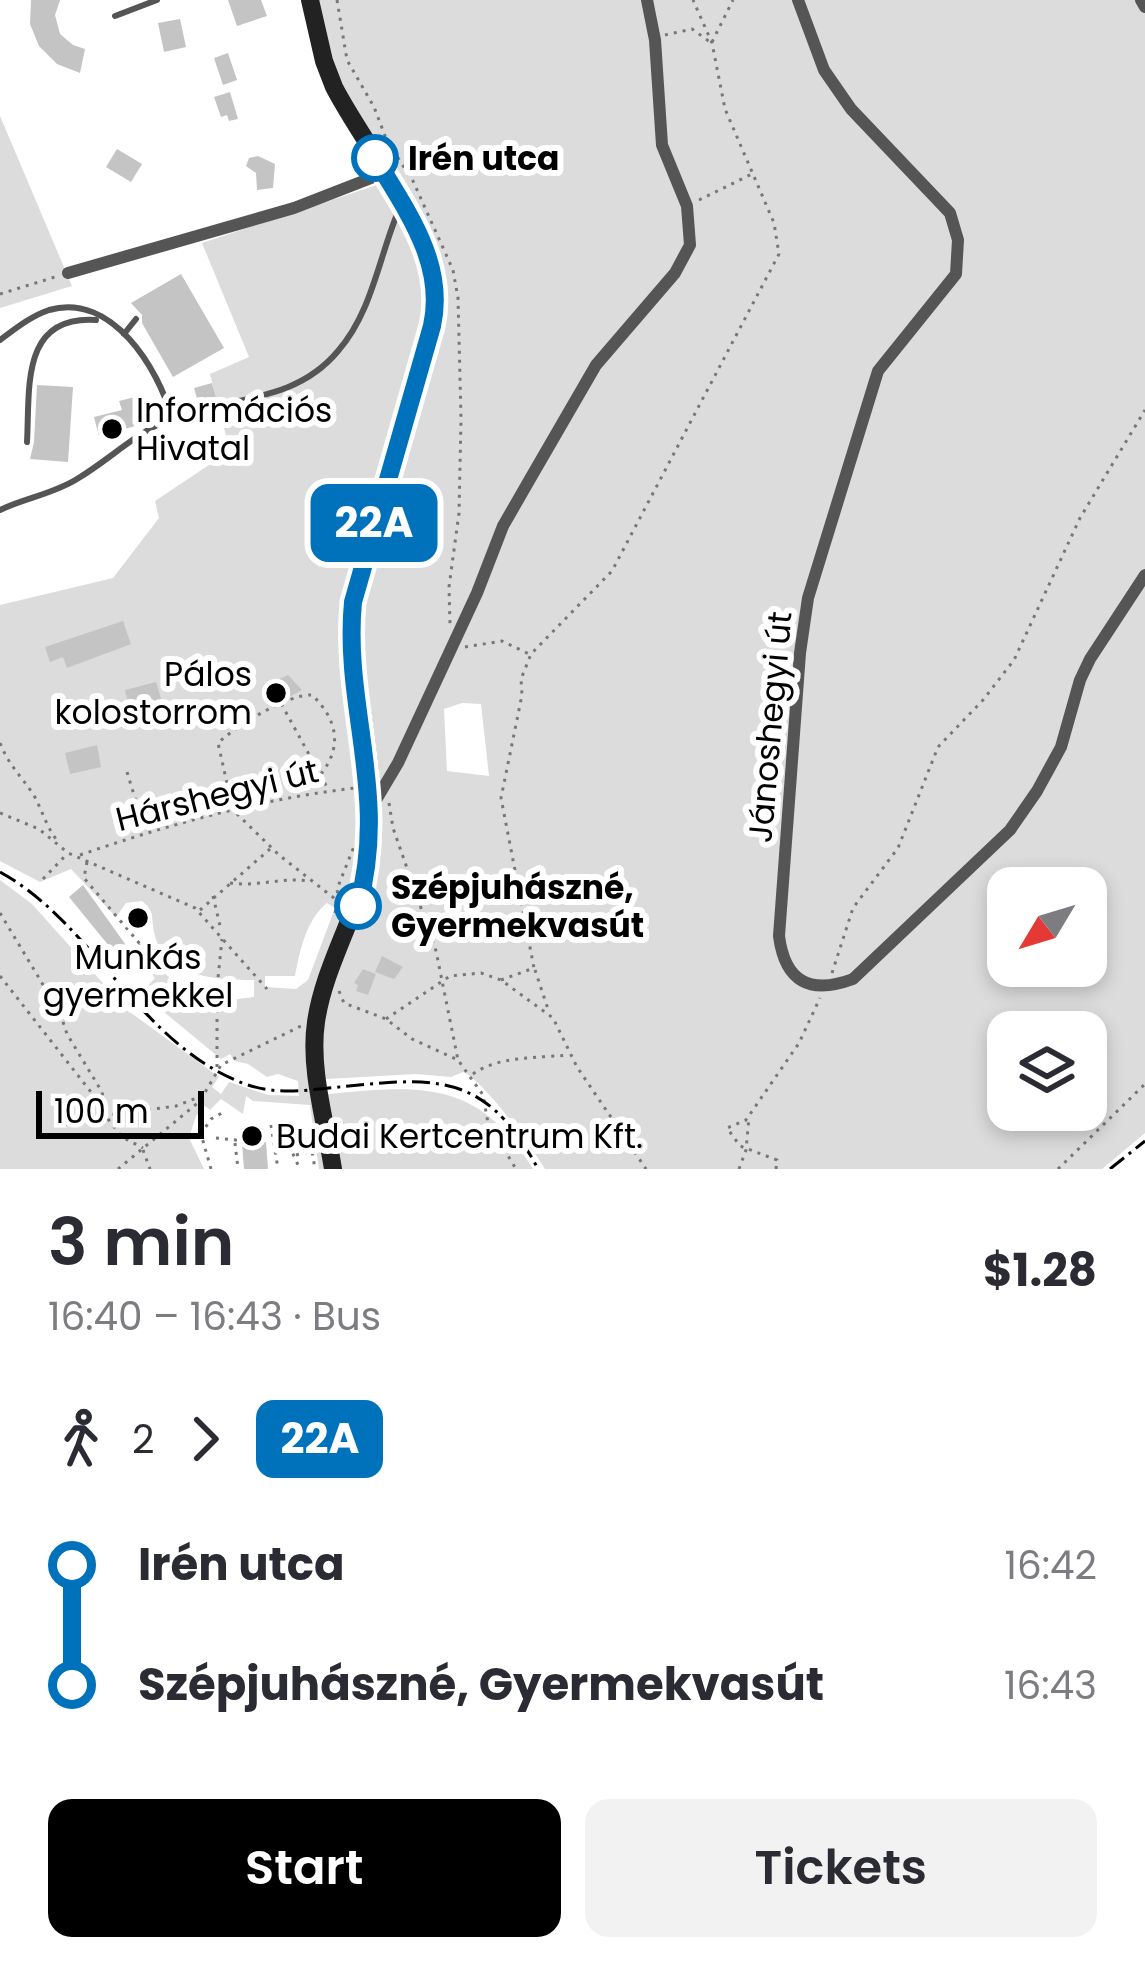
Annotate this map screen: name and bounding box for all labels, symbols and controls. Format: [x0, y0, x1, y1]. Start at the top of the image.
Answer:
place label: Irén utca [408, 135, 559, 182]
marker: Irén utca [353, 136, 397, 180]
place label: Információs Hivatal [136, 387, 332, 472]
marker: Információs Hivatal [99, 416, 125, 442]
line badge: 22A [305, 484, 443, 562]
text: 22A [335, 493, 413, 552]
street label: Jánoshegyi út [736, 609, 804, 845]
place label: Pálos kolostorrom [55, 651, 252, 736]
marker: Pálos kolostorrom [263, 680, 289, 706]
street label: Hárshegyi út [111, 747, 323, 843]
place label: Szépjuhászné, Gyermekvasút [391, 864, 644, 949]
north arrow [987, 867, 1107, 987]
map controls [987, 867, 1107, 1131]
marker: Szépjuhászné, Gyermekvasút [336, 884, 380, 928]
marker: Munkás gyermekkel [125, 905, 151, 931]
place label: Munkás gyermekkel [43, 934, 233, 1019]
button: layers [987, 1011, 1107, 1131]
scale bar [36, 1085, 204, 1138]
text: 100 m [54, 1088, 149, 1135]
place label: Budai Kertcentrum Kft. [276, 1113, 643, 1160]
marker: Budai Kertcentrum Kft. [239, 1123, 265, 1149]
text: 3 min [48, 1196, 234, 1288]
text: $1.28 [983, 1239, 1097, 1302]
text: 16:40 – 16:43 · Bus [48, 1289, 381, 1344]
icon: walk [48, 1406, 114, 1472]
icon: forward [172, 1406, 238, 1472]
text: 22A [280, 1409, 359, 1468]
text: 2 [132, 1412, 154, 1467]
text: Irén utca [138, 1533, 345, 1596]
text: 16:42 [1004, 1538, 1097, 1593]
text: Szépjuhászné, Gyermekvasút [138, 1653, 824, 1716]
text: 16:43 [1004, 1658, 1097, 1713]
button: Start [48, 1799, 561, 1937]
button: Tickets [585, 1799, 1097, 1937]

